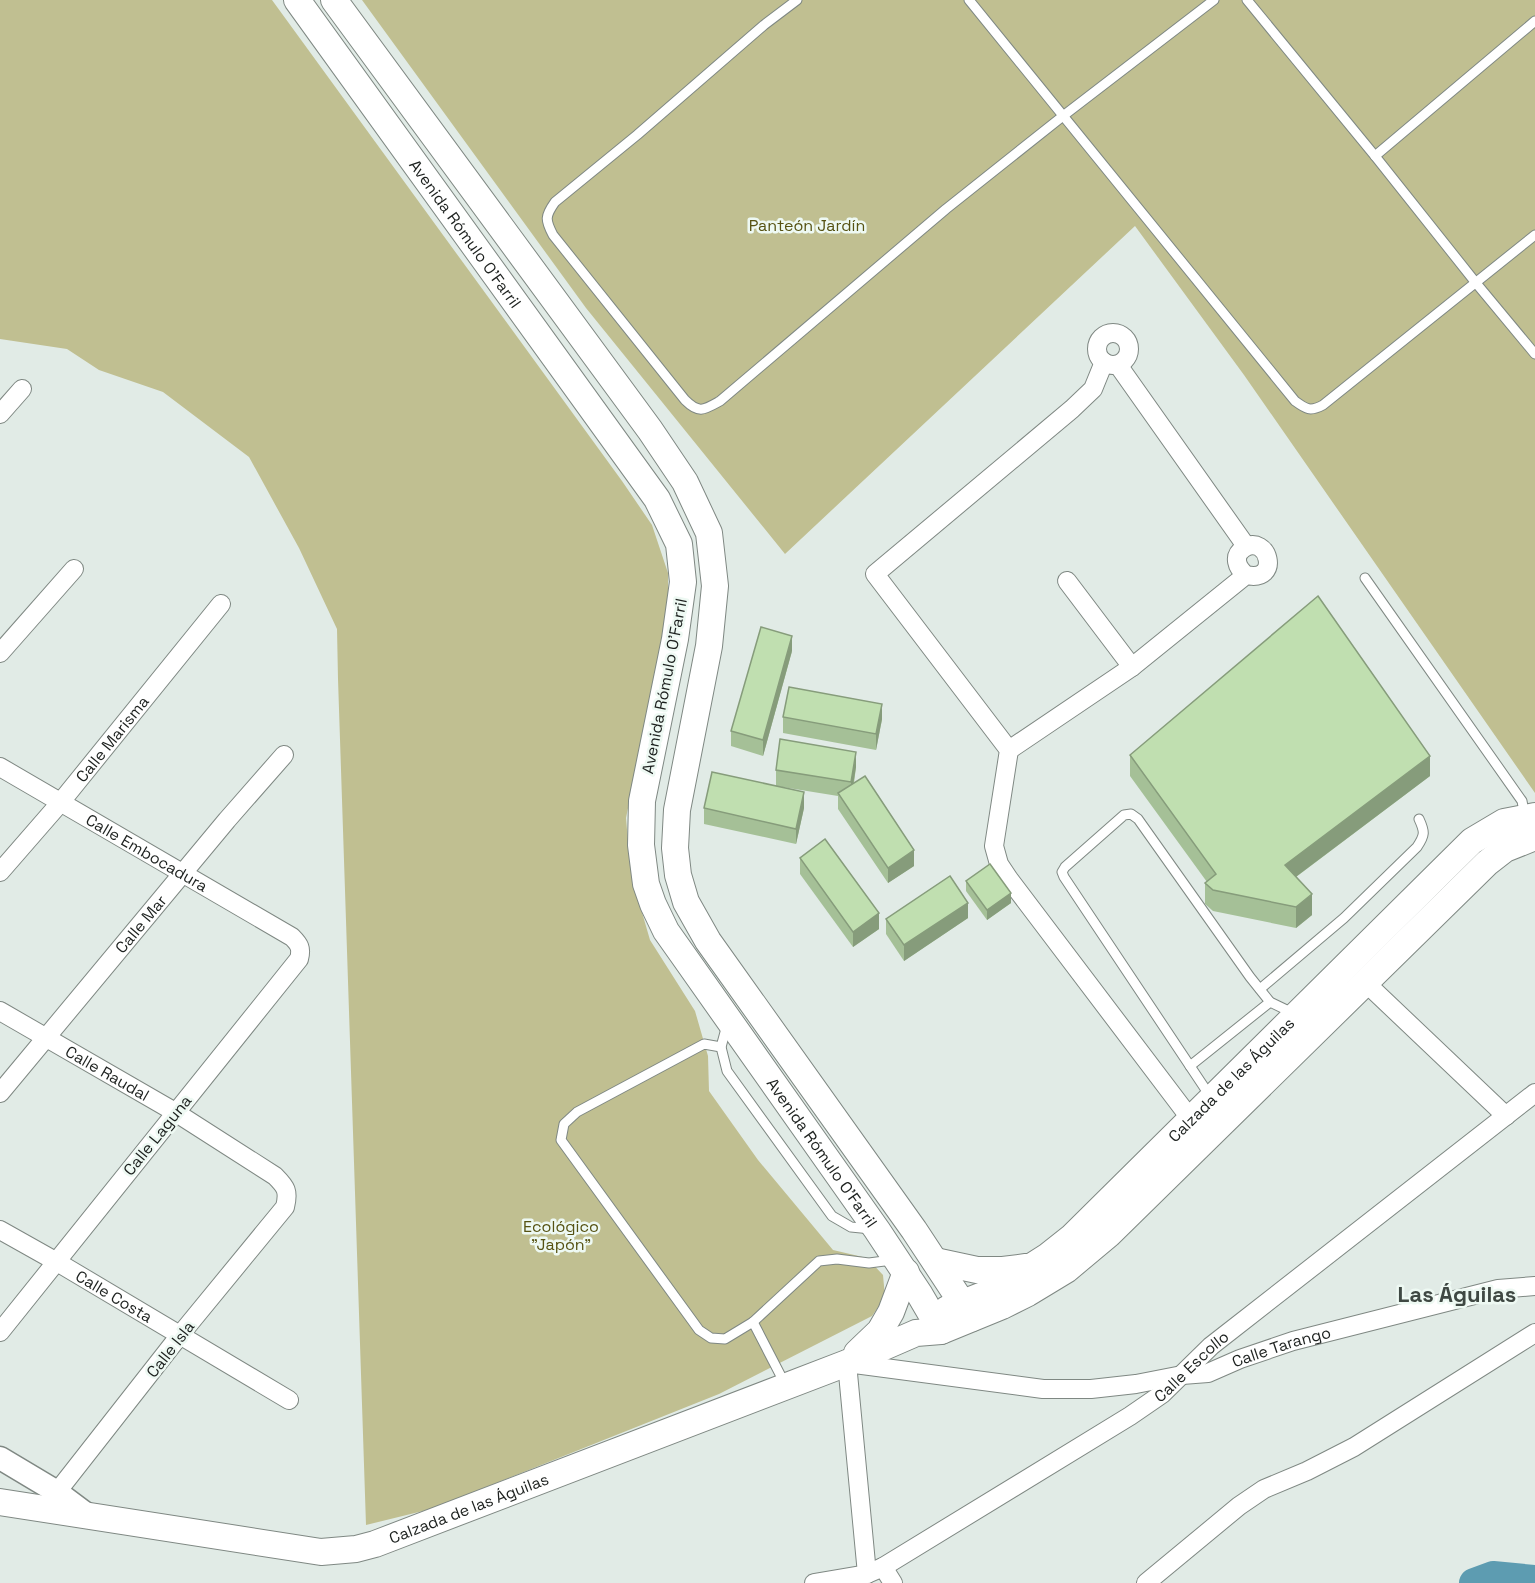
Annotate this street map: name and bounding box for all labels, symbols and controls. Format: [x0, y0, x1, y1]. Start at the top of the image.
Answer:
street label: Avenida Rómulo O'Farril [404, 155, 526, 312]
park label: Panteón Jardín [749, 215, 865, 236]
street label: Avenida Rómulo O'Farril [637, 597, 692, 776]
street label: Calle Marisma [71, 692, 154, 787]
street label: Calle Embocadura [82, 809, 211, 897]
street label: Calle Mar [111, 891, 172, 958]
street label: Calzada de las Águilas [1164, 1013, 1299, 1147]
street label: Calle Raudal [62, 1041, 153, 1106]
street label: Avenida Rómulo O'Farril [762, 1074, 882, 1232]
street label: Calle Laguna [118, 1091, 196, 1180]
park label: Ecológico "Japón" [523, 1216, 599, 1255]
street label: Calle Costa [72, 1266, 156, 1327]
district label: Las Águilas [1398, 1280, 1516, 1308]
street label: Calle Isla [142, 1317, 199, 1382]
street label: Calle Tarango [1229, 1322, 1333, 1372]
street label: Calle Escollo [1150, 1326, 1233, 1407]
street label: Calzada de las Águilas [386, 1468, 552, 1549]

